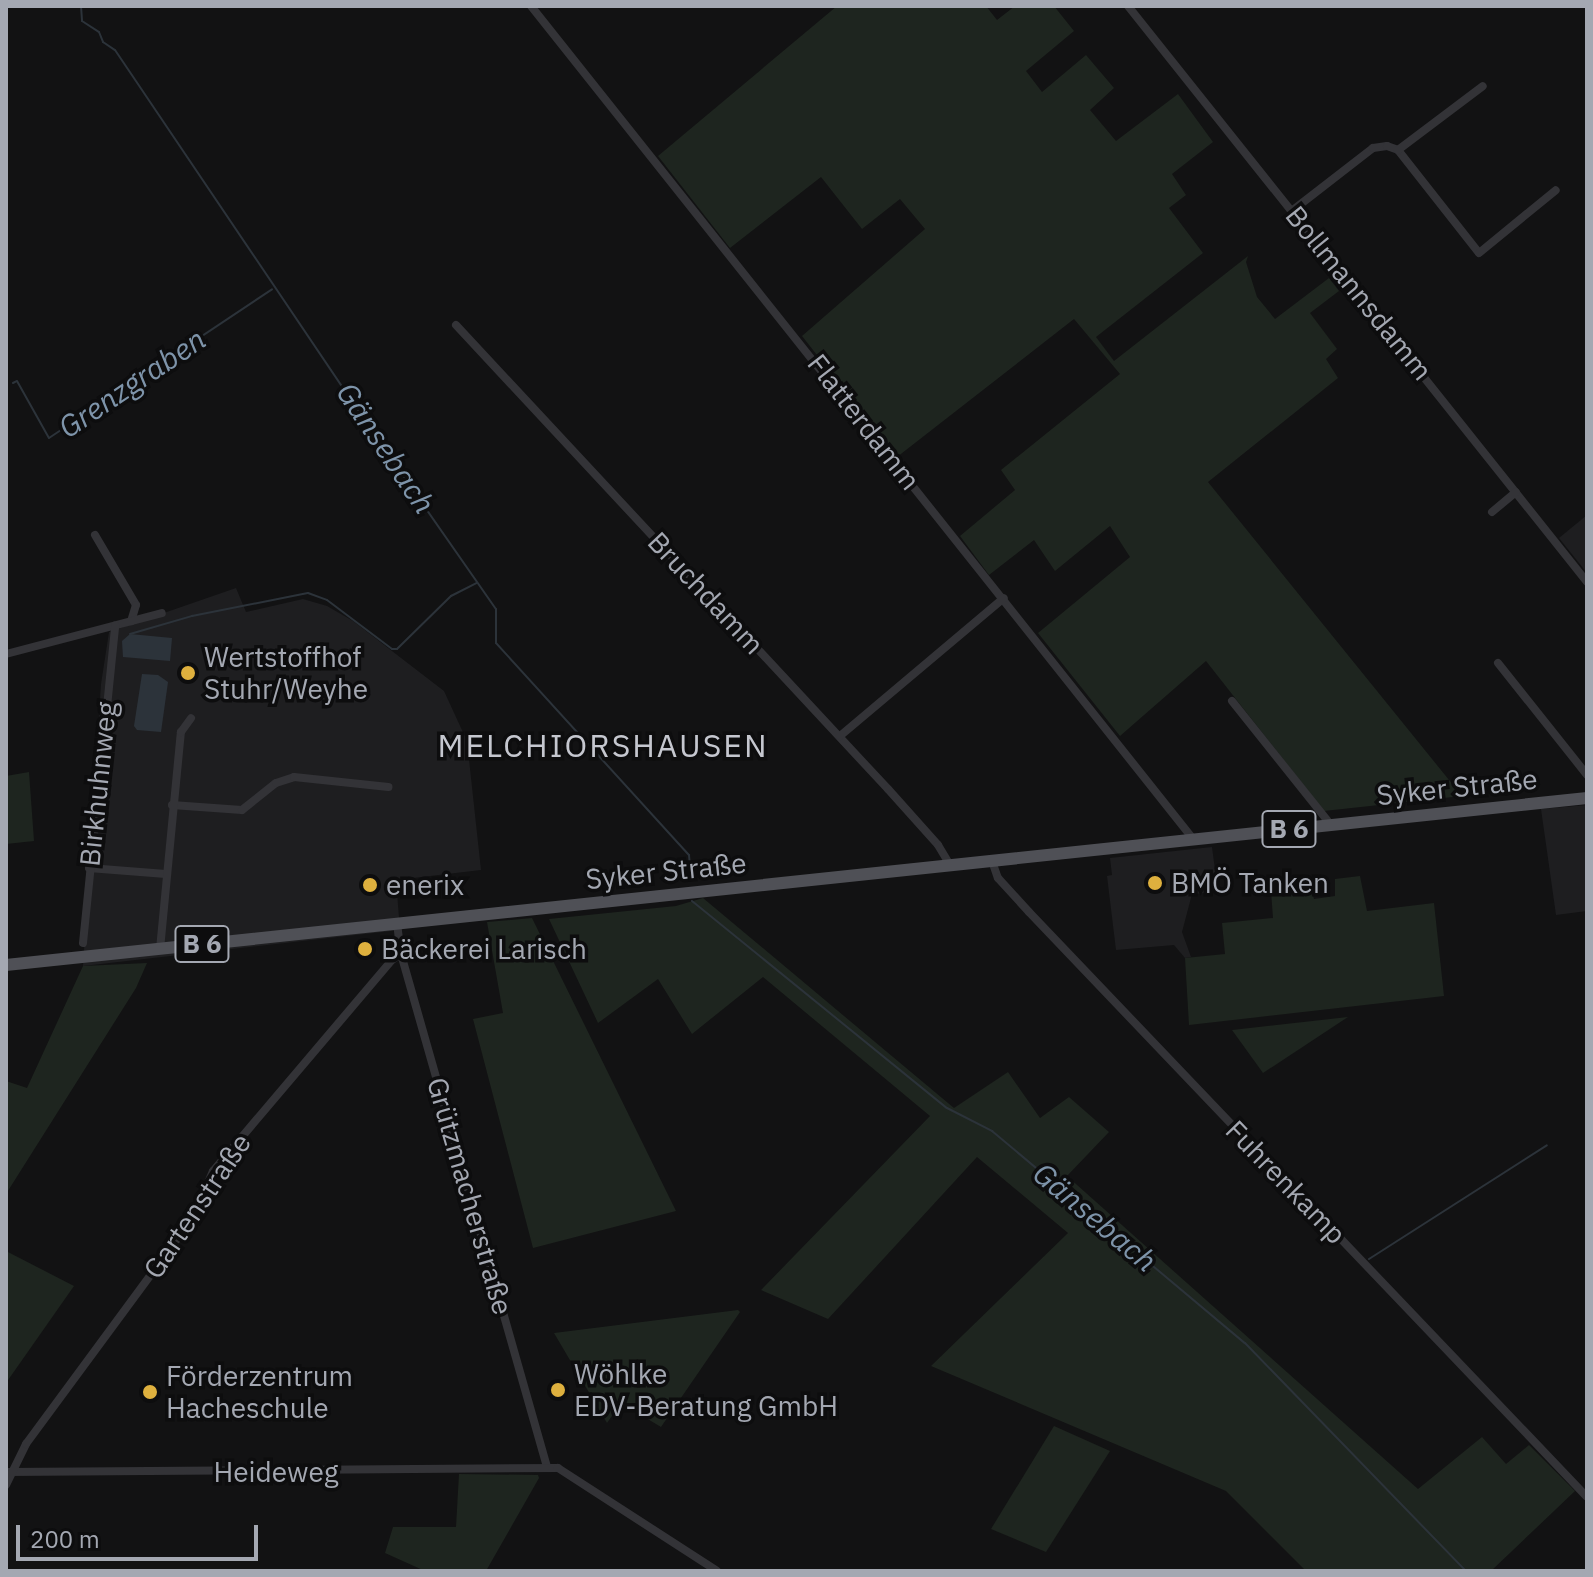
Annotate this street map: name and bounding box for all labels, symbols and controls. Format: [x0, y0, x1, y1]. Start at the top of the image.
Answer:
street label: Bollmannsdamm [1279, 199, 1439, 387]
water label: Grenzgraben [52, 321, 212, 445]
street label: Flatterdamm [801, 347, 927, 497]
water label: Gänsebach [329, 376, 443, 520]
street label: Bruchdamm [641, 525, 771, 661]
place label: Wertstoffhof Stuhr/Weyhe [204, 640, 368, 706]
marker: Wertstoffhof Stuhr/Weyhe [179, 664, 197, 682]
street label: Birkhuhnweg [73, 700, 123, 868]
district label: MELCHIORSHAUSEN [437, 726, 769, 764]
street label: Syker Straße [1375, 762, 1539, 812]
road number: B 6 [1261, 807, 1317, 851]
street label: Syker Straße [584, 846, 748, 896]
place label: BMÖ Tanken [1171, 866, 1329, 900]
place label: enerix [386, 868, 464, 902]
marker: BMÖ Tanken [1146, 874, 1164, 892]
marker: enerix [361, 876, 379, 894]
road number: B 6 [174, 922, 230, 966]
place label: Bäckerei Larisch [381, 932, 587, 966]
marker: Bäckerei Larisch [356, 940, 374, 958]
street label: Grützmacherstraße [420, 1074, 520, 1318]
street label: Fuhrenkamp [1219, 1113, 1353, 1251]
street label: Gartenstraße [136, 1127, 258, 1285]
water label: Gänsebach [1026, 1155, 1164, 1279]
place label: Wöhlke EDV-Beratung GmbH [574, 1357, 838, 1423]
place label: Förderzentrum Hacheschule [166, 1359, 353, 1425]
marker: Wöhlke EDV-Beratung GmbH [549, 1381, 567, 1399]
marker: Förderzentrum Hacheschule [141, 1383, 159, 1401]
street label: Heideweg [213, 1455, 339, 1489]
scale bar [20, 1509, 262, 1559]
text: 200 m [30, 1523, 100, 1555]

